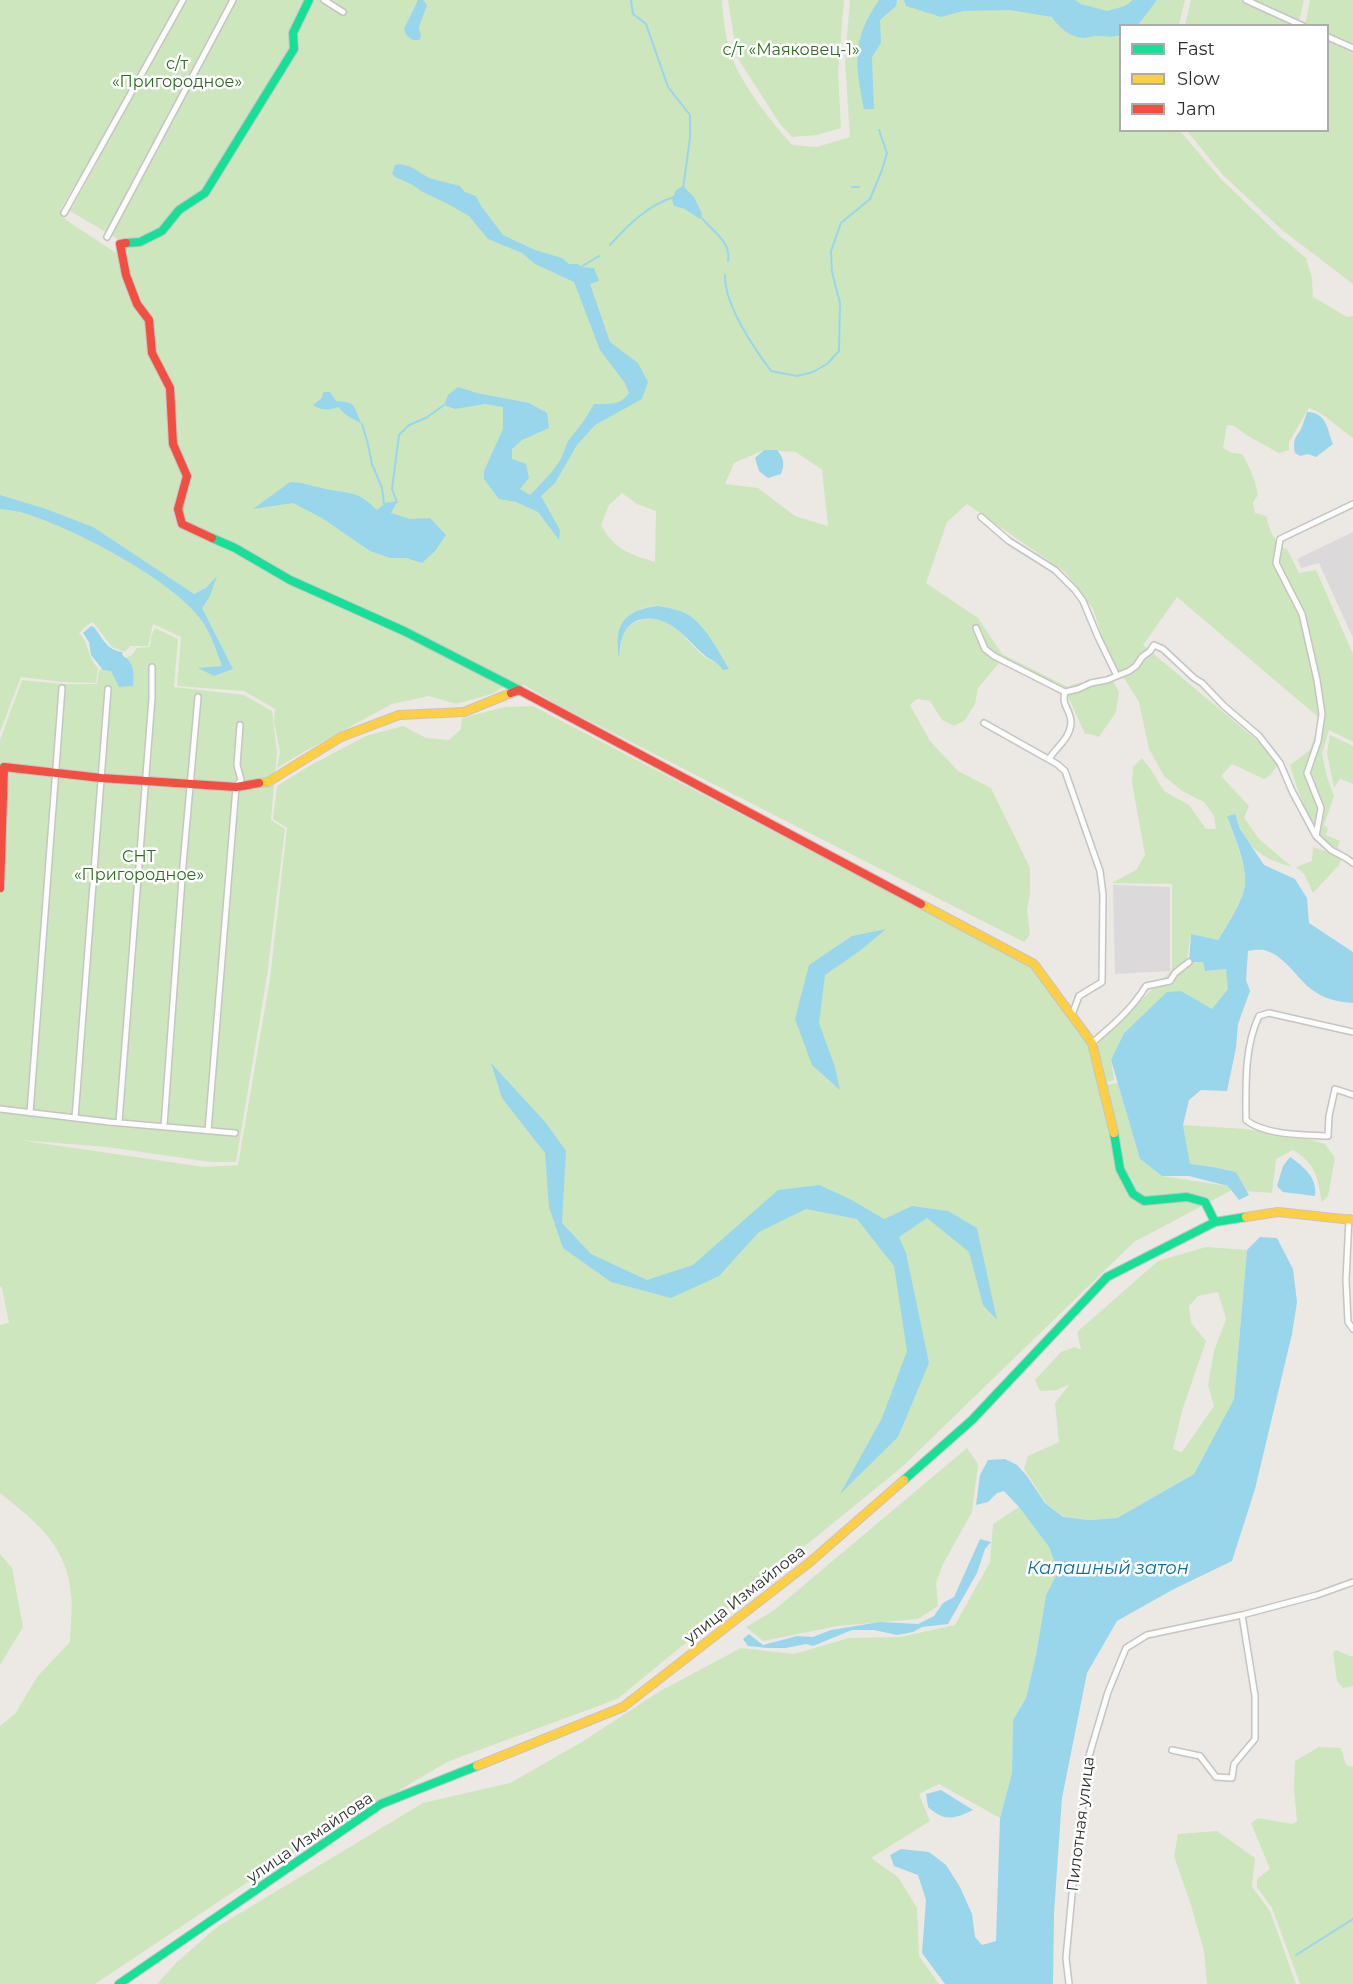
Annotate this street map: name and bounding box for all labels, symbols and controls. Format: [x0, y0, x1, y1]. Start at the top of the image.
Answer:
legend [1119, 24, 1329, 132]
text: Fast [1177, 38, 1215, 60]
park label: с/т «Маяковец-1» [722, 40, 860, 60]
park label: с/т «Пригородное» [112, 54, 242, 92]
text: Slow [1177, 68, 1220, 90]
text: Jam [1177, 98, 1216, 120]
park label: СНТ «Пригородное» [74, 847, 204, 885]
street label: улица Измайлова [681, 1542, 809, 1648]
water label: Калашный затон [1027, 1558, 1189, 1580]
street label: Пилотная улица [1063, 1755, 1099, 1893]
street label: улица Измайлова [243, 1789, 377, 1887]

